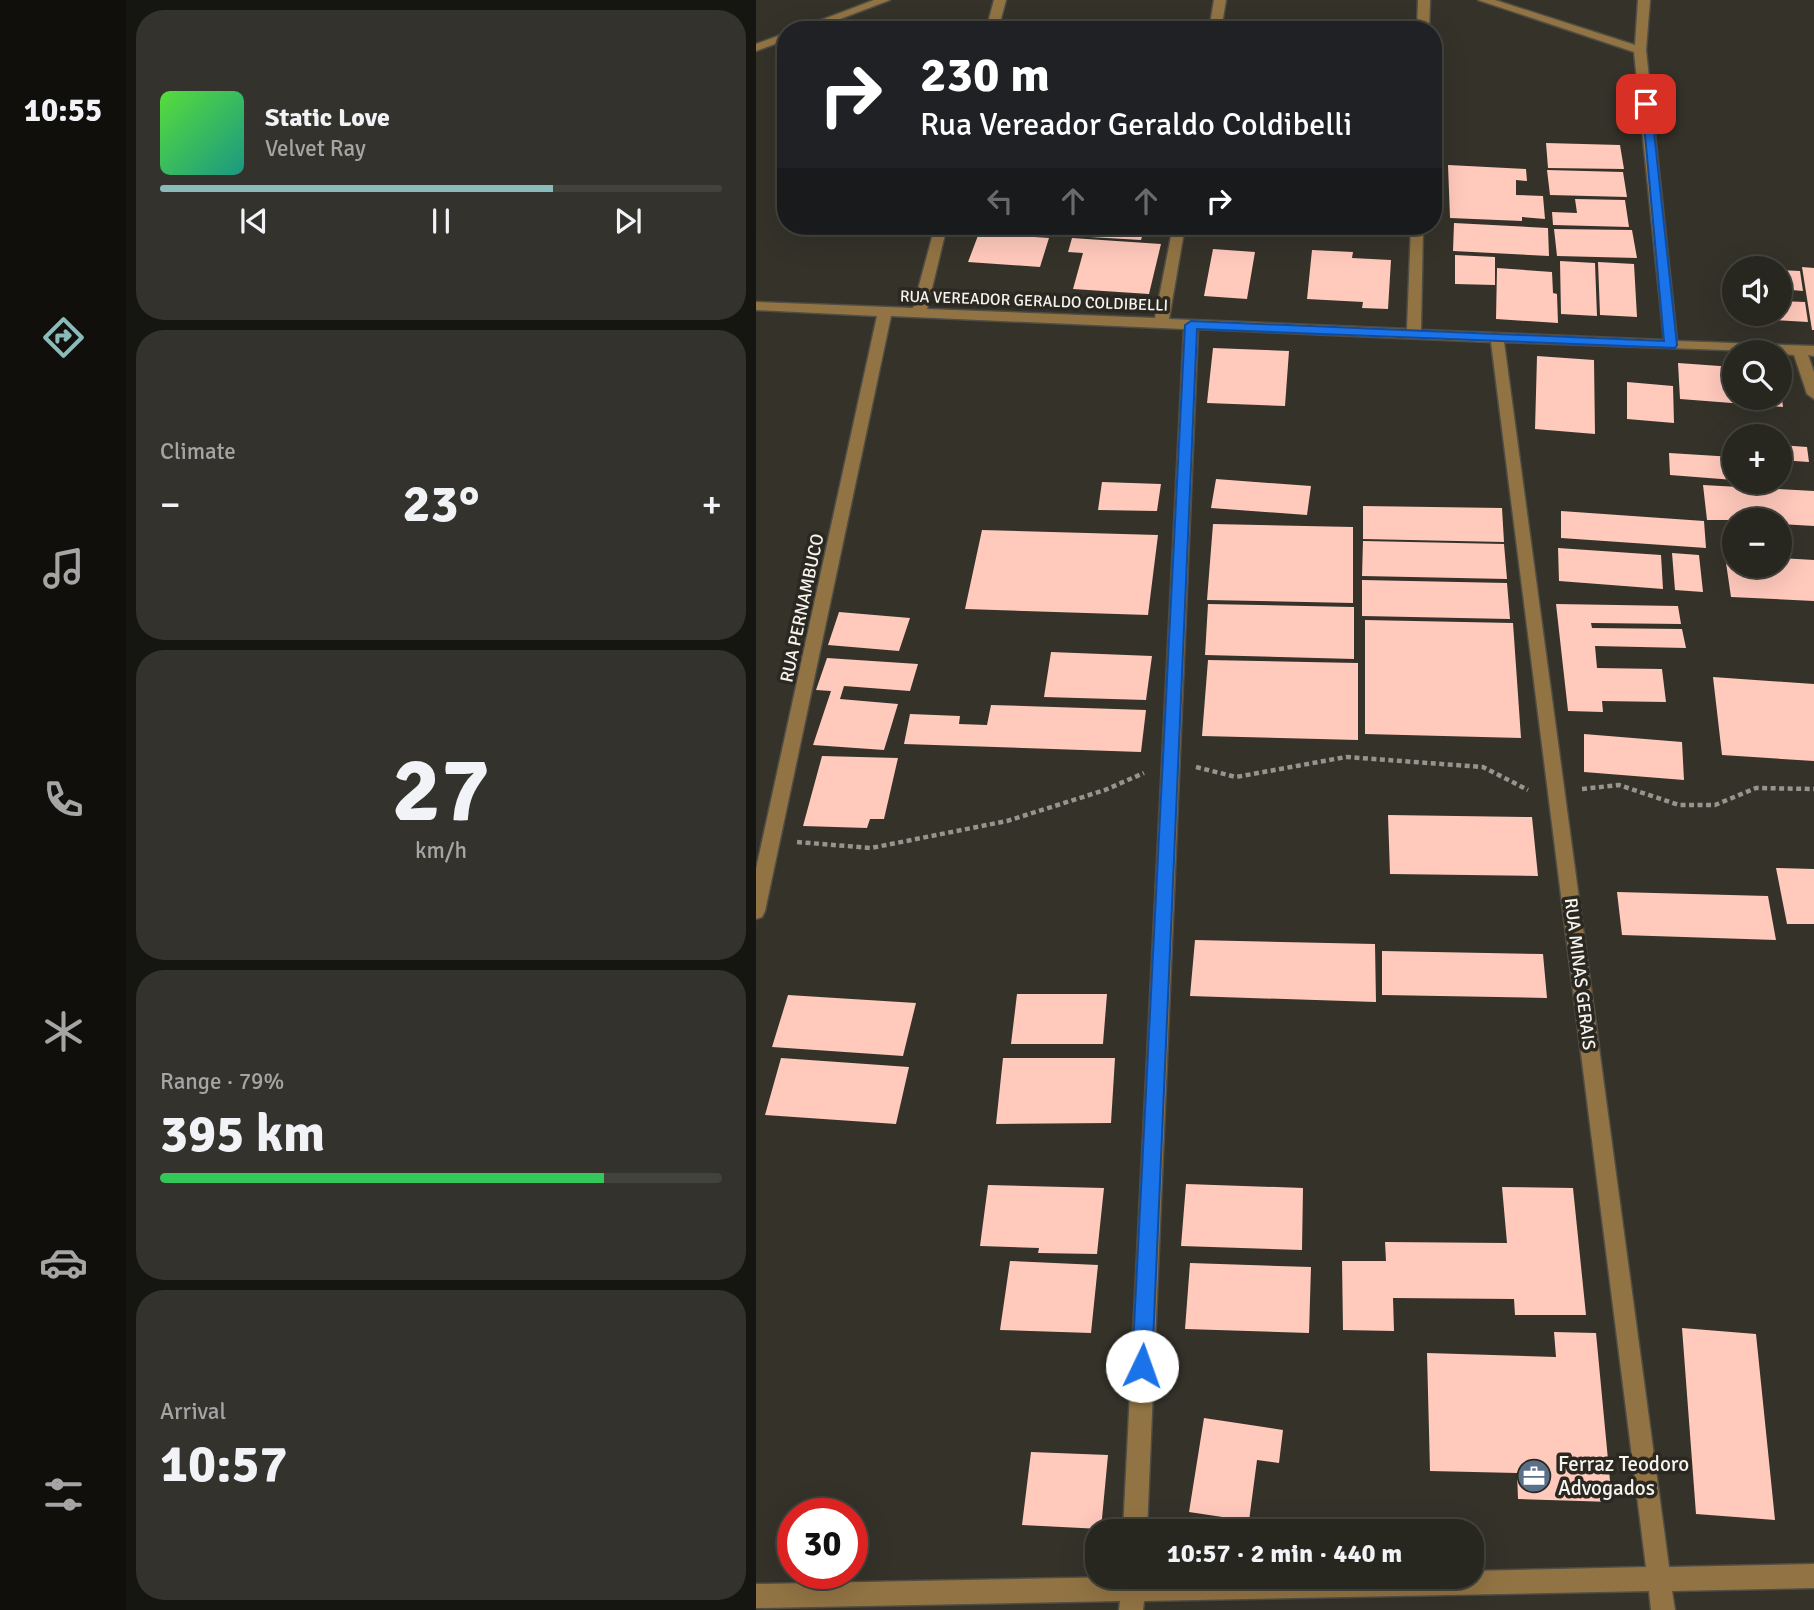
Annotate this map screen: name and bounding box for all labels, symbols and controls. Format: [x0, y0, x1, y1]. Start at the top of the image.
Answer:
text: 230 m [920, 45, 1050, 105]
icon: right [805, 49, 896, 140]
pin [1616, 74, 1676, 134]
icon: arrive [1627, 85, 1665, 123]
text: 10:55 [24, 91, 102, 130]
text: Static Love [265, 102, 390, 134]
text: Rua Vereador Geraldo Coldibelli [920, 105, 1352, 144]
text: Velvet Ray [265, 134, 366, 163]
icon: left [981, 182, 1019, 220]
icon: ahead [1054, 182, 1092, 220]
icon: ahead [1127, 182, 1165, 220]
icon: right [1200, 182, 1238, 220]
icon: previous [235, 202, 273, 240]
icon: pause [422, 202, 460, 240]
icon: next [609, 202, 647, 240]
map controls [1722, 256, 1792, 578]
button: sound [1722, 256, 1792, 326]
street label: RUA VEREADOR GERALDO COLDIBELLI [900, 286, 1168, 316]
icon: directions [39, 313, 88, 362]
button: search [1722, 340, 1792, 410]
button: + [1722, 424, 1792, 494]
text: Climate [160, 437, 236, 466]
text: 23° [403, 472, 479, 536]
text: − [160, 481, 181, 528]
text: + [701, 481, 722, 528]
button: − [1722, 508, 1792, 578]
street label: RUA PERNAMBUCO [775, 532, 829, 684]
icon: music [39, 544, 88, 593]
text: 27 [392, 734, 490, 847]
icon: phone [39, 775, 88, 824]
text: km/h [415, 836, 467, 865]
street label: RUA MINAS GERAIS [1560, 897, 1600, 1051]
icon: climate [39, 1007, 88, 1056]
text: Range · 79% [160, 1067, 284, 1096]
text: 395 km [160, 1102, 325, 1166]
icon: car [39, 1238, 88, 1287]
position arrow [1105, 1329, 1179, 1403]
text: Arrival [160, 1397, 226, 1426]
text: 10:57 [160, 1432, 288, 1496]
place label: Ferraz Teodoro Advogados [1558, 1451, 1689, 1501]
office icon: Ferraz Teodoro Advogados [1515, 1457, 1553, 1495]
icon: filters [39, 1470, 88, 1519]
speed limit sign: 30 [777, 1498, 868, 1589]
text: 10:57 · 2 min · 440 m [1167, 1538, 1402, 1570]

